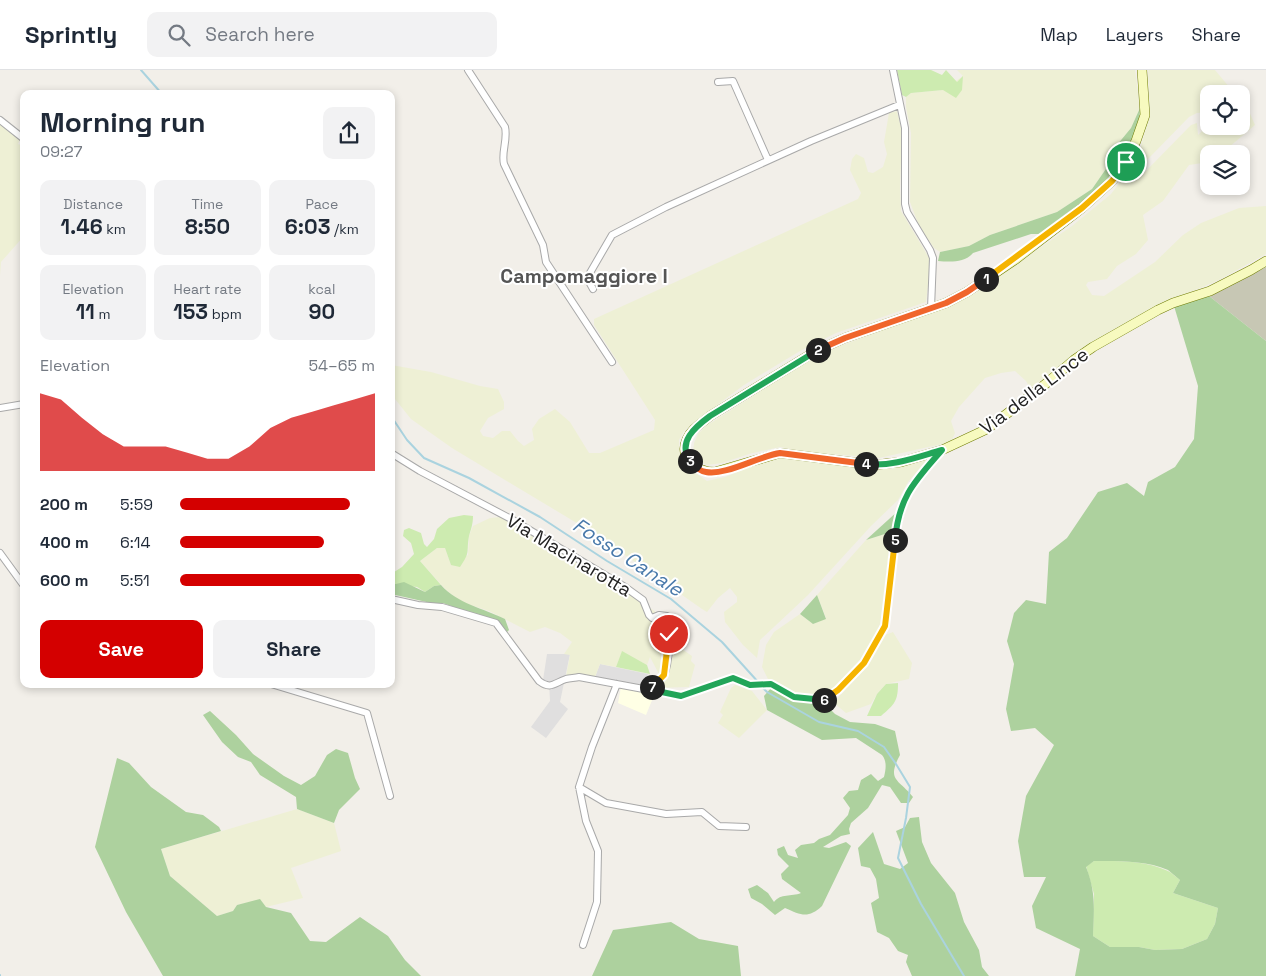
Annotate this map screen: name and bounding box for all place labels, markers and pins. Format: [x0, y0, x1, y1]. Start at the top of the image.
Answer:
pin [1105, 141, 1147, 183]
pin: 1 [974, 266, 998, 292]
pin: 2 [806, 338, 830, 362]
pin: 3 [678, 448, 702, 474]
pin: 4 [854, 452, 878, 476]
pin: 5 [882, 528, 908, 552]
pin [648, 613, 690, 655]
pin: 7 [640, 674, 664, 700]
pin: 6 [812, 688, 836, 712]

